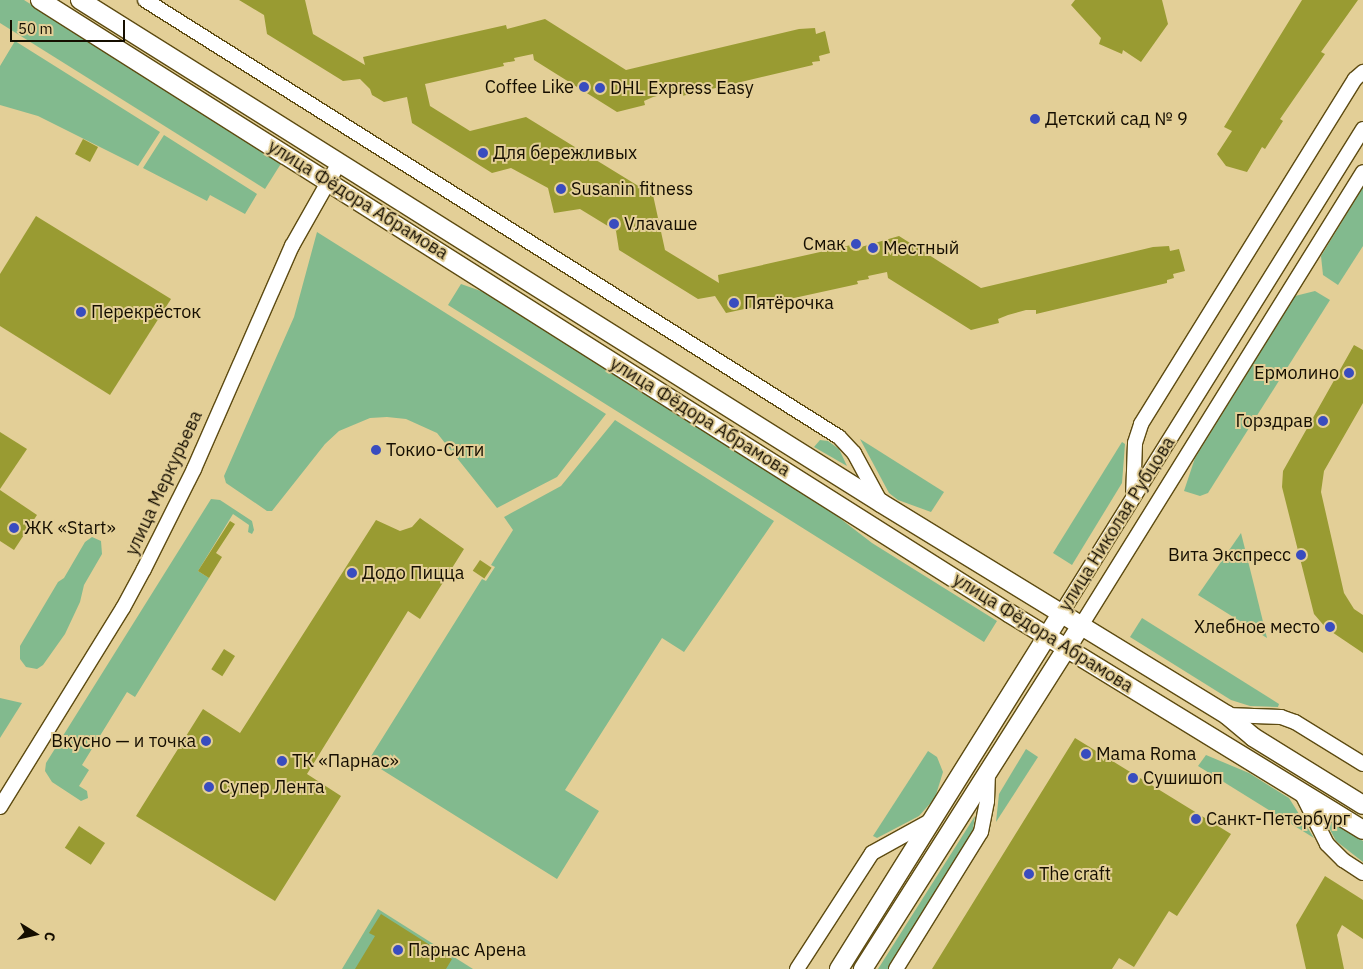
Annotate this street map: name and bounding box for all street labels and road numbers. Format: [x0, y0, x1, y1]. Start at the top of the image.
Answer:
street label: улица Фёдора Абрамова [264, 136, 452, 264]
street label: улица Фёдора Абрамова [606, 353, 794, 481]
street label: улица Меркурьева [121, 407, 207, 559]
street label: улица Николая Рубцова [1054, 433, 1180, 615]
street label: улица Фёдора Абрамова [949, 569, 1137, 697]

